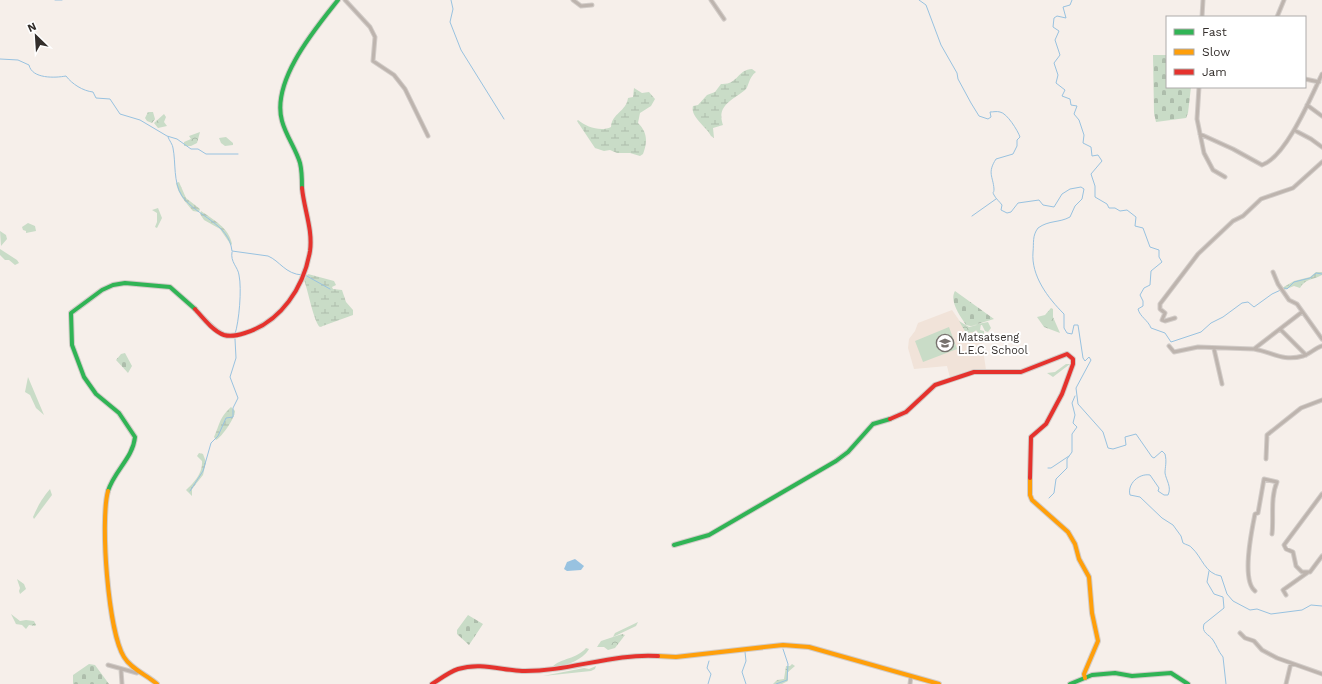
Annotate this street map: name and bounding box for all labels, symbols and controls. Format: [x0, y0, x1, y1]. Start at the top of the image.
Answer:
north arrow [16, 16, 56, 56]
legend [1166, 16, 1306, 88]
text: N [26, 20, 38, 35]
text: Fast [1202, 25, 1227, 39]
text: Slow [1202, 45, 1230, 59]
text: Jam [1202, 65, 1227, 79]
place label: Matsatseng L.E.C. School [958, 331, 1028, 357]
school or university icon: Matsatseng L.E.C. School [935, 333, 955, 353]

